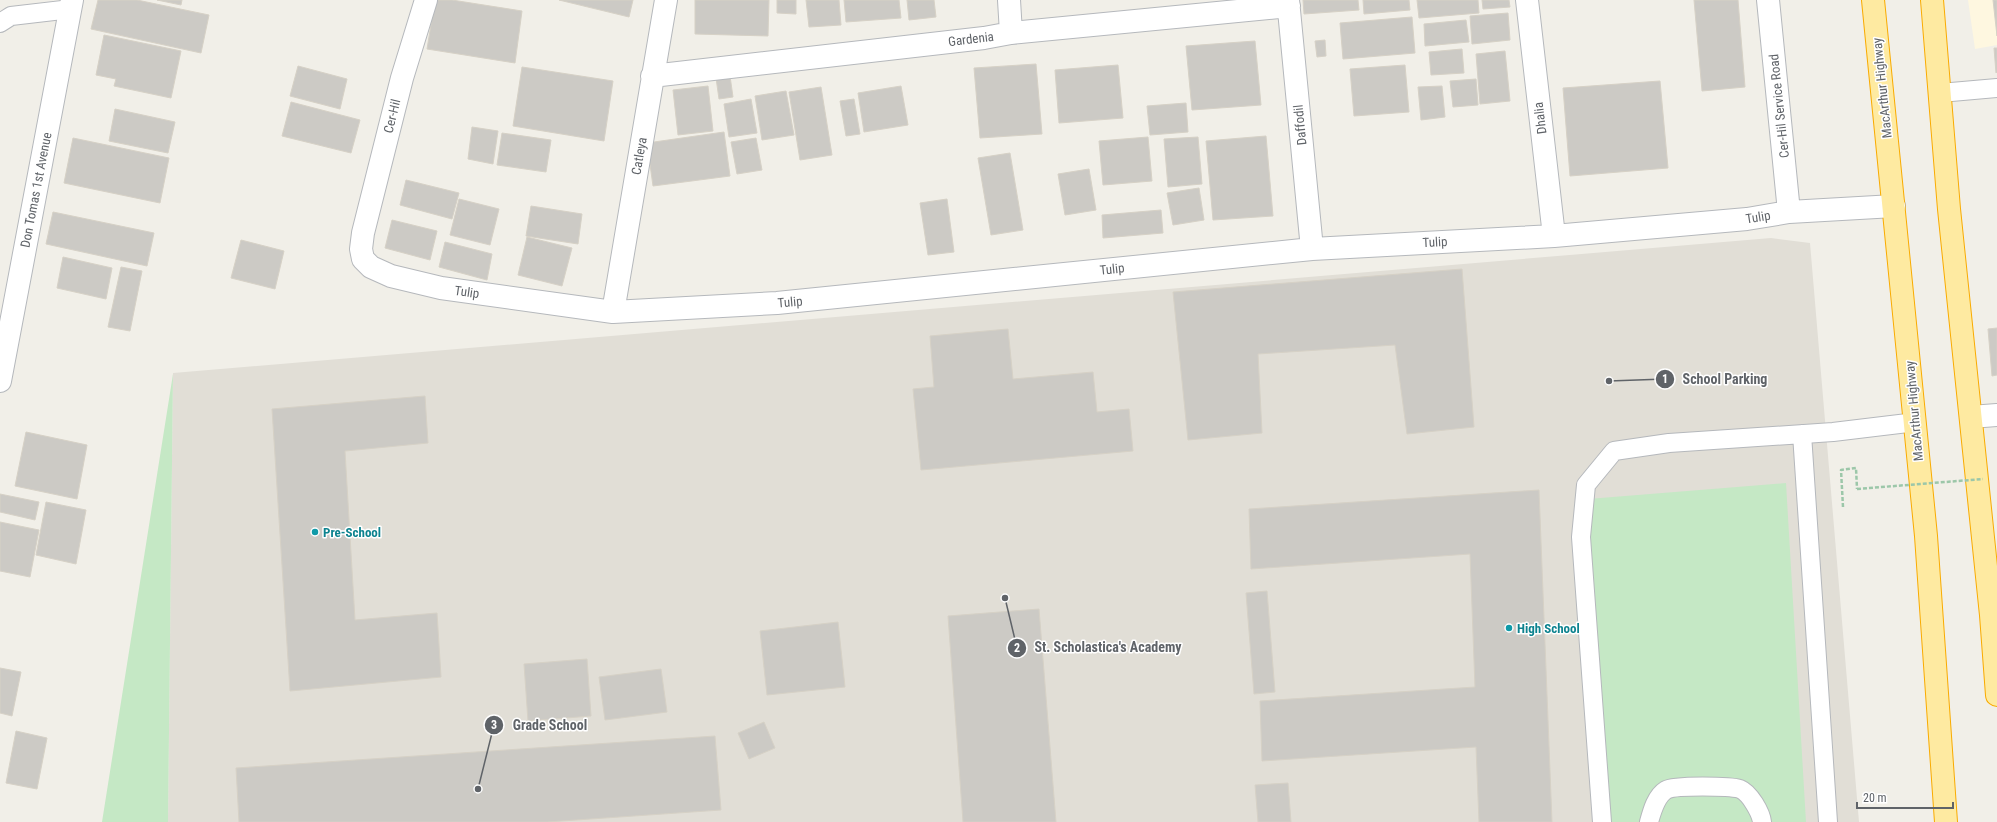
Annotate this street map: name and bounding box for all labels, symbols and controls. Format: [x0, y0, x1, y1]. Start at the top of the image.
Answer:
street label: Gardenia [947, 29, 995, 49]
street label: MacArthur Highway [1869, 36, 1895, 139]
street label: Cer-Hil Service Road [1766, 53, 1792, 159]
street label: Cer-Hil [381, 97, 403, 135]
street label: Dhalia [1531, 101, 1549, 135]
street label: Daffodil [1290, 104, 1310, 146]
street label: Don Tomas 1st Avenue [17, 131, 55, 249]
street label: Catleya [628, 136, 650, 176]
street label: Tulip [1745, 208, 1771, 226]
street label: Tulip [1422, 234, 1448, 250]
street label: Tulip [1099, 260, 1125, 278]
street label: Tulip [454, 283, 480, 301]
street label: Tulip [777, 293, 803, 311]
street label: MacArthur Highway [1902, 360, 1926, 462]
callout: School Parking [1655, 366, 1776, 392]
text: School Parking [1683, 371, 1767, 387]
text: 1 [1662, 372, 1668, 386]
place label: Pre-School [323, 525, 381, 540]
marker: Pre-School [310, 527, 320, 537]
place label: High School [1517, 621, 1580, 636]
marker: High School [1504, 623, 1514, 633]
callout: St. Scholastica's Academy [1007, 635, 1190, 661]
text: St. Scholastica's Academy [1034, 639, 1182, 655]
text: 2 [1014, 641, 1020, 655]
callout: Grade School [484, 712, 595, 738]
text: Grade School [513, 717, 587, 733]
text: 3 [491, 718, 497, 732]
scale bar [1857, 784, 1953, 810]
text: 20 m [1863, 791, 1887, 805]

